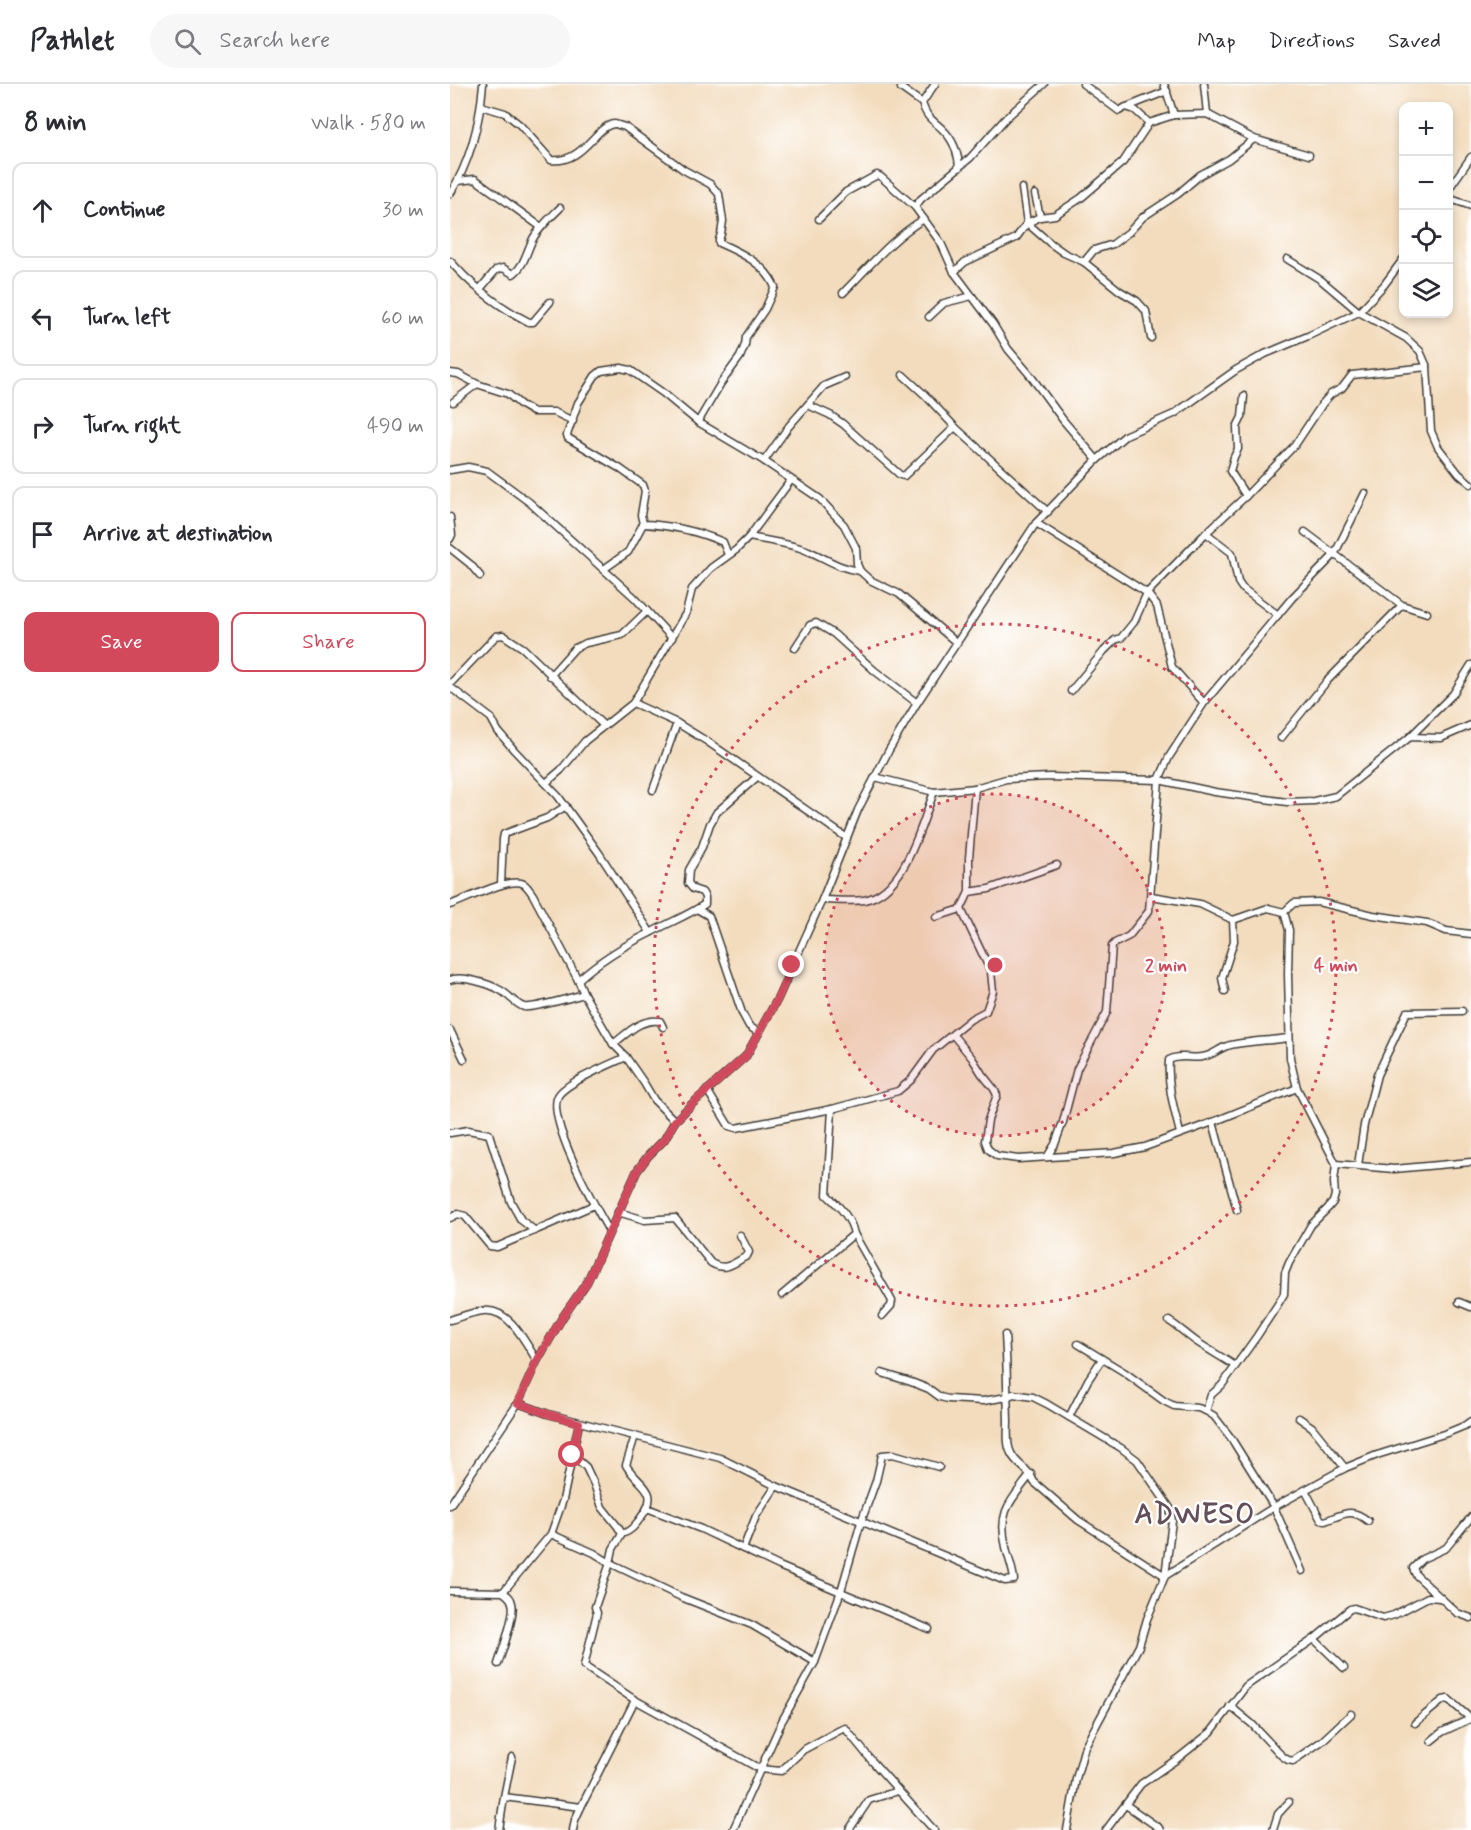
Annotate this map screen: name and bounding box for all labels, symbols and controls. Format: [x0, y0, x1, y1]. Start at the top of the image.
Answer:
search box [150, 14, 570, 68]
text: Pathlet [30, 23, 114, 60]
icon: search [171, 25, 204, 58]
text: Search here [219, 27, 330, 55]
text: Map [1197, 27, 1236, 55]
text: Directions [1269, 27, 1355, 55]
text: Saved [1388, 27, 1441, 55]
map controls [1399, 102, 1453, 318]
button: + [1399, 102, 1453, 156]
text: 8 min [24, 106, 87, 140]
text: Walk · 580 m [311, 110, 426, 137]
button: − [1399, 156, 1453, 210]
icon: ahead [26, 194, 59, 227]
text: Continue [83, 196, 165, 224]
text: 30 m [382, 197, 424, 224]
button: locate [1399, 210, 1453, 264]
button: layers [1399, 264, 1453, 318]
icon: left [26, 302, 59, 335]
text: Turn left [83, 304, 171, 332]
text: 60 m [381, 305, 424, 332]
icon: right [26, 410, 59, 443]
text: Turn right [83, 412, 181, 440]
text: 490 m [367, 413, 424, 440]
icon: arrive [26, 518, 59, 551]
text: Arrive at destination [83, 520, 273, 548]
button: Save [24, 612, 219, 672]
button: Share [231, 612, 426, 672]
route end [778, 951, 804, 977]
text: 2 min [1145, 954, 1187, 978]
text: 4 min [1314, 954, 1358, 978]
centre of rings [985, 955, 1005, 975]
route start [558, 1441, 584, 1467]
district label: ADWESO [1134, 1497, 1256, 1534]

